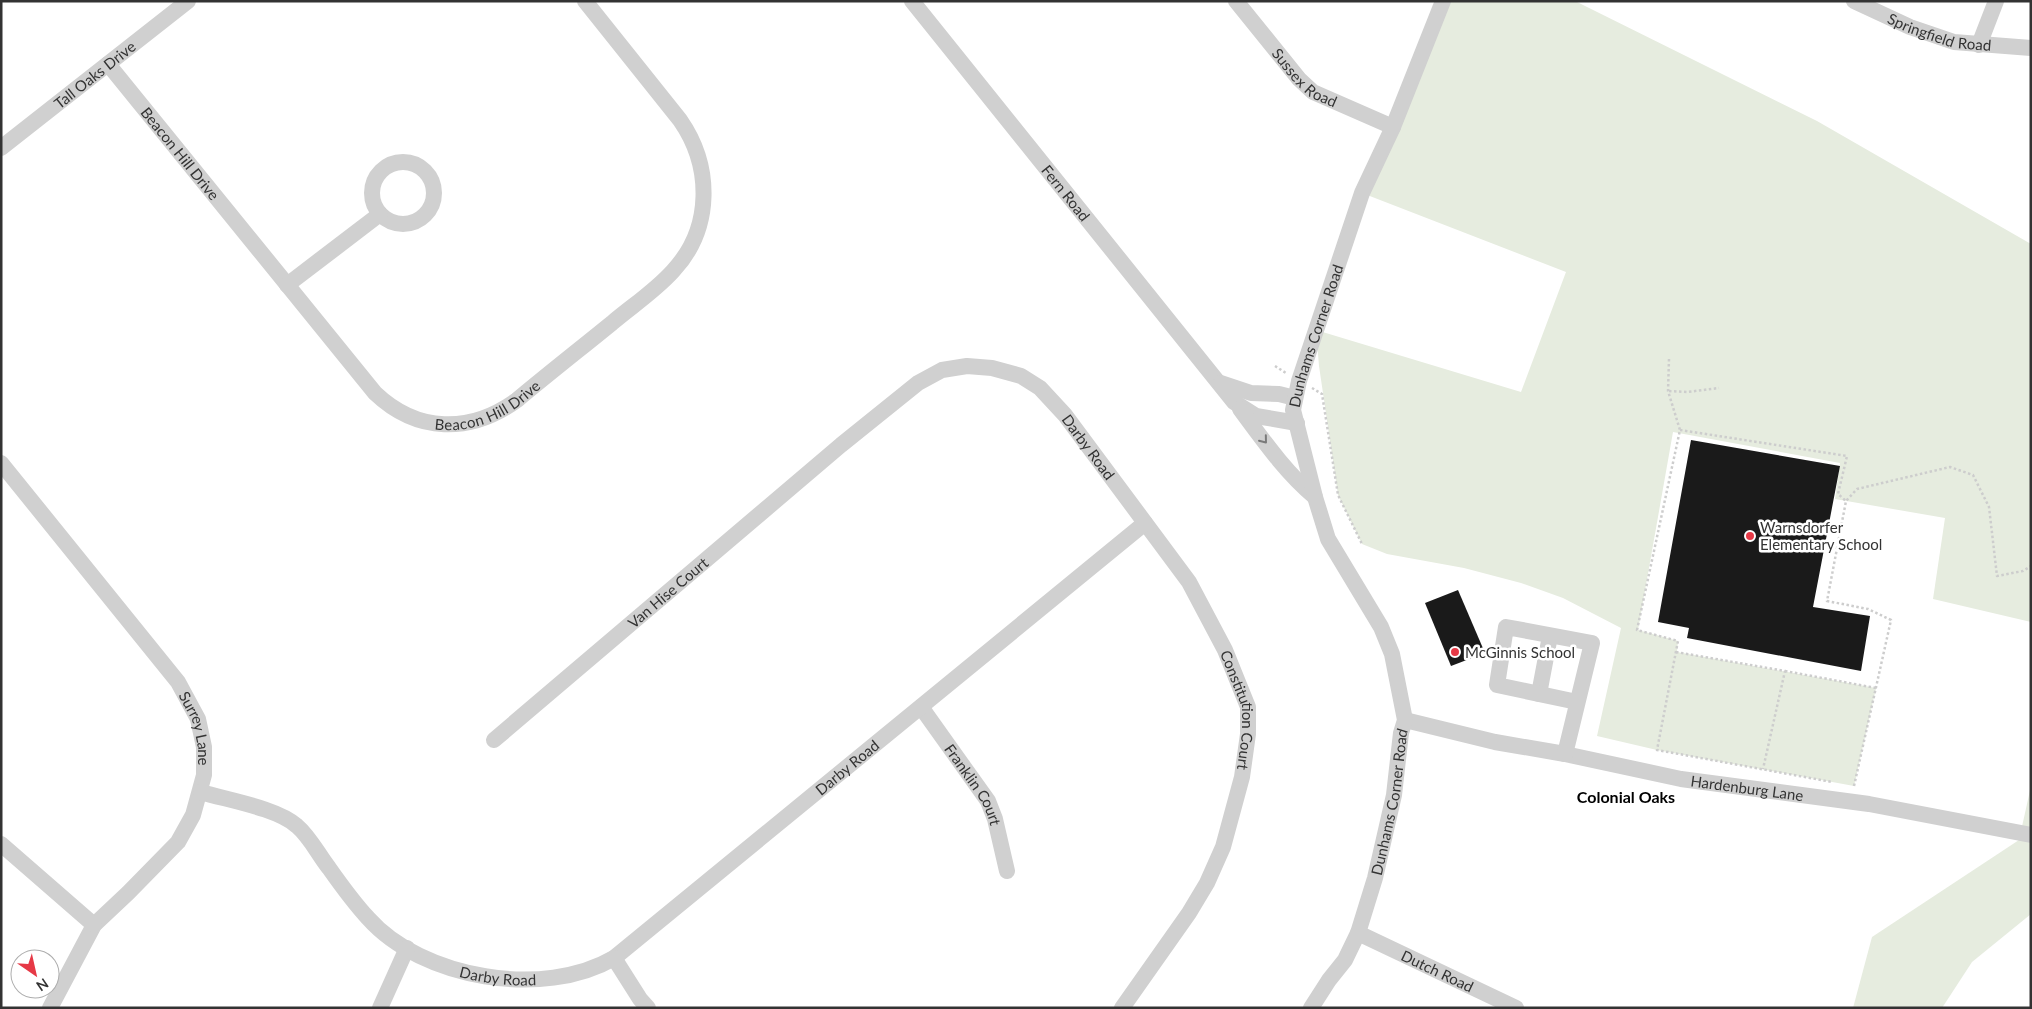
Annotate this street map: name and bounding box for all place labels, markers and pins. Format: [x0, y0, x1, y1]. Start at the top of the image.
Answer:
place label: Warnsdorfer Elementary School [1760, 518, 1882, 553]
marker: Warnsdorfer Elementary School [1744, 530, 1756, 542]
place label: McGinnis School [1465, 643, 1575, 661]
marker: McGinnis School [1449, 646, 1461, 658]

